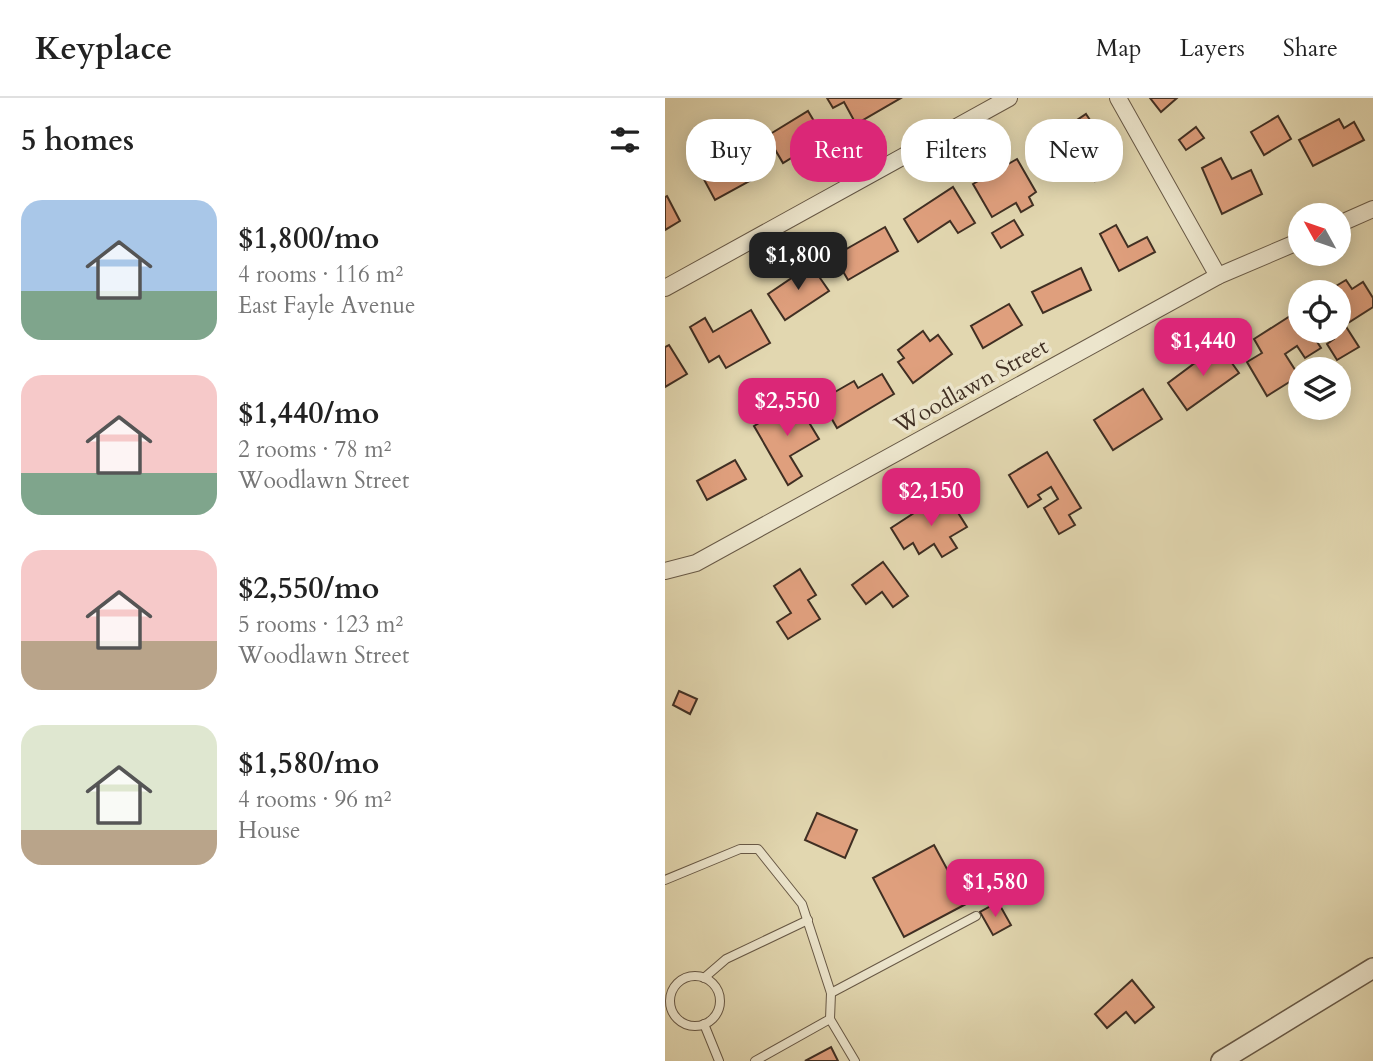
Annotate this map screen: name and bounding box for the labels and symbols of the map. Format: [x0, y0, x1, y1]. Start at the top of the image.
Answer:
north arrow [1288, 203, 1351, 266]
pin: $1,800 [741, 232, 855, 292]
pin: $1,440 [1146, 318, 1260, 378]
street label: Woodlawn Street [888, 331, 1053, 442]
pin: $2,550 [730, 378, 844, 438]
pin: $2,150 [874, 468, 988, 528]
pin: $1,580 [938, 860, 1052, 919]

